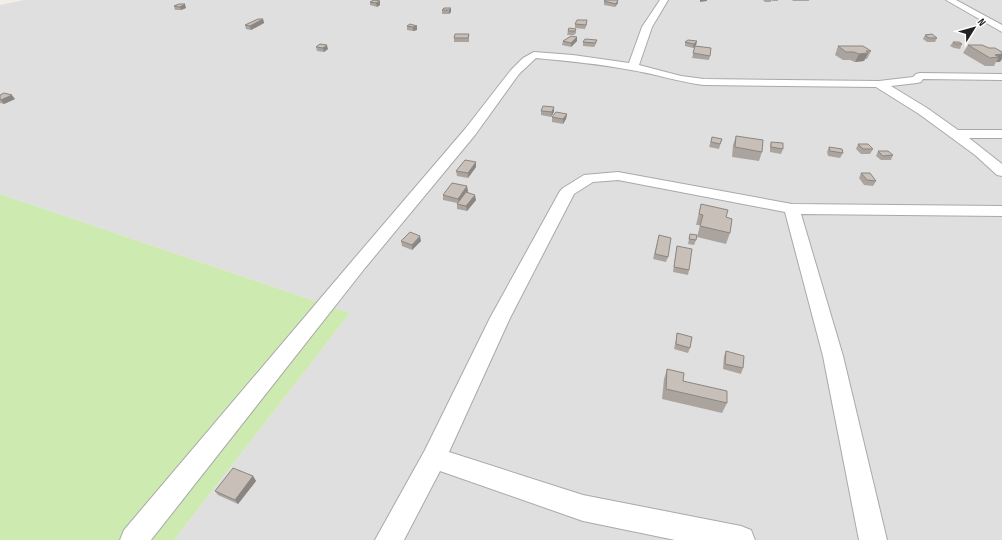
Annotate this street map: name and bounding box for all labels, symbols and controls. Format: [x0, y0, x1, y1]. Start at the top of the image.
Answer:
north arrow [954, 8, 994, 48]
text: N [975, 16, 989, 29]

